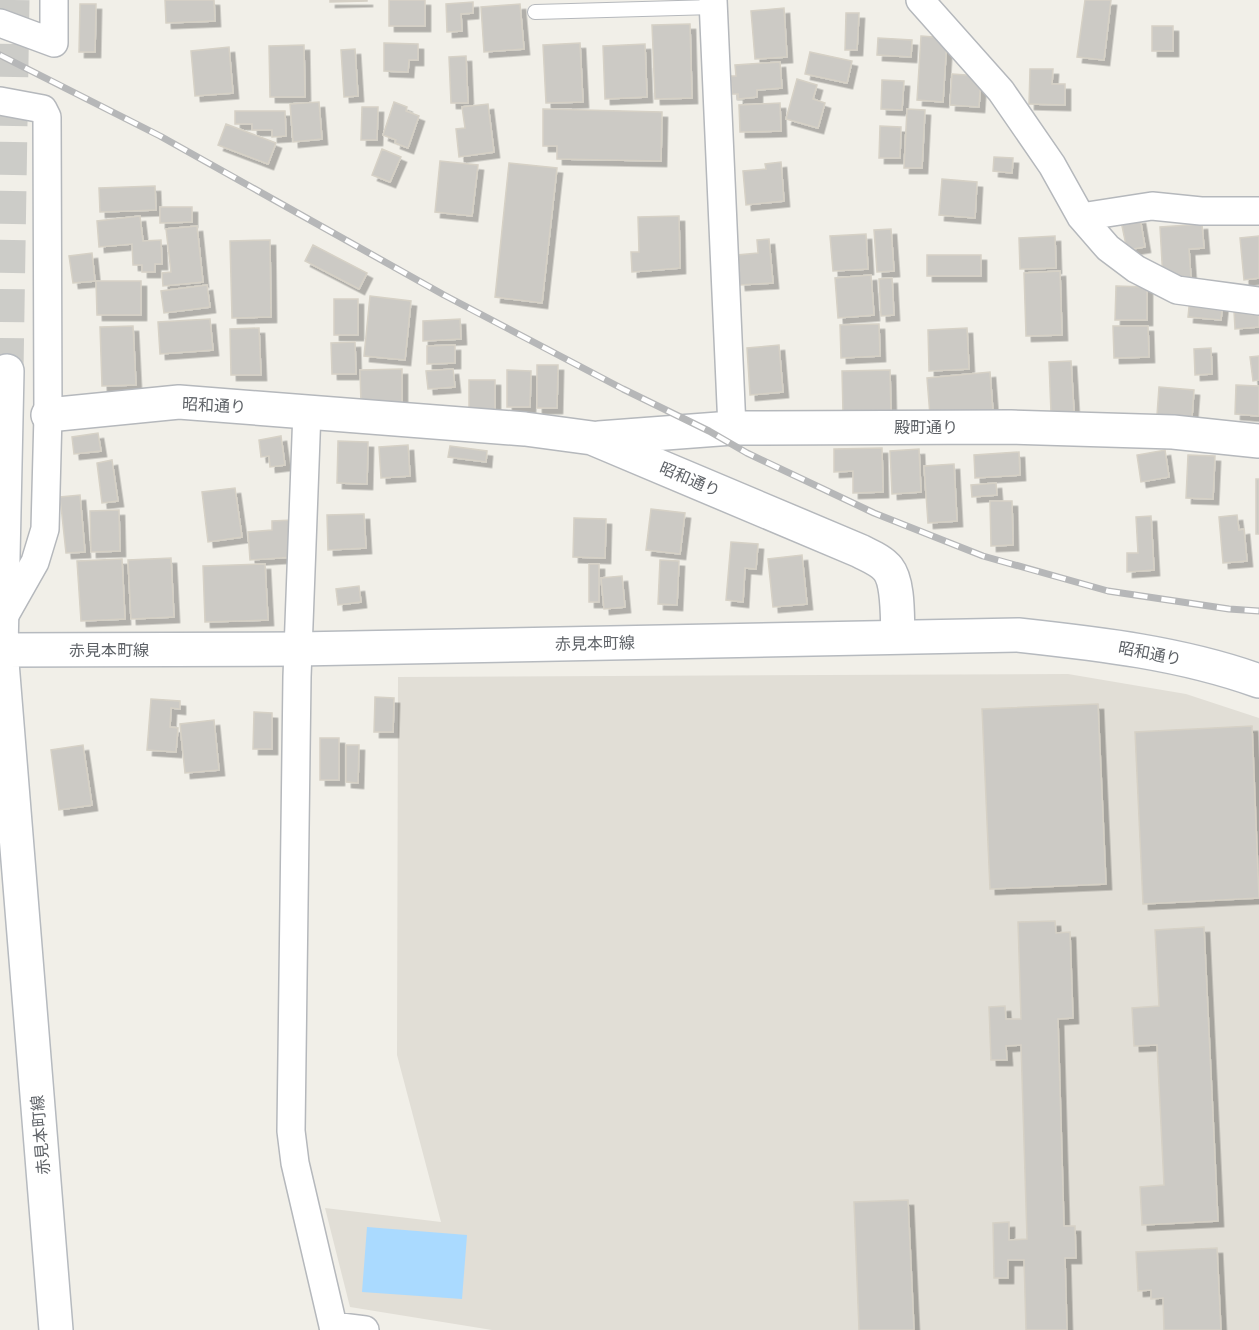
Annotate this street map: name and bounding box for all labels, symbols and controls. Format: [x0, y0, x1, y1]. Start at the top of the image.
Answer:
street label: 昭和通り [181, 392, 247, 418]
street label: 殿町通り [894, 416, 958, 438]
street label: 昭和通り [656, 456, 724, 502]
street label: 赤見本町線 [555, 631, 635, 655]
street label: 昭和通り [1116, 636, 1184, 670]
street label: 赤見本町線 [69, 639, 149, 661]
street label: 赤見本町線 [26, 1094, 54, 1176]

